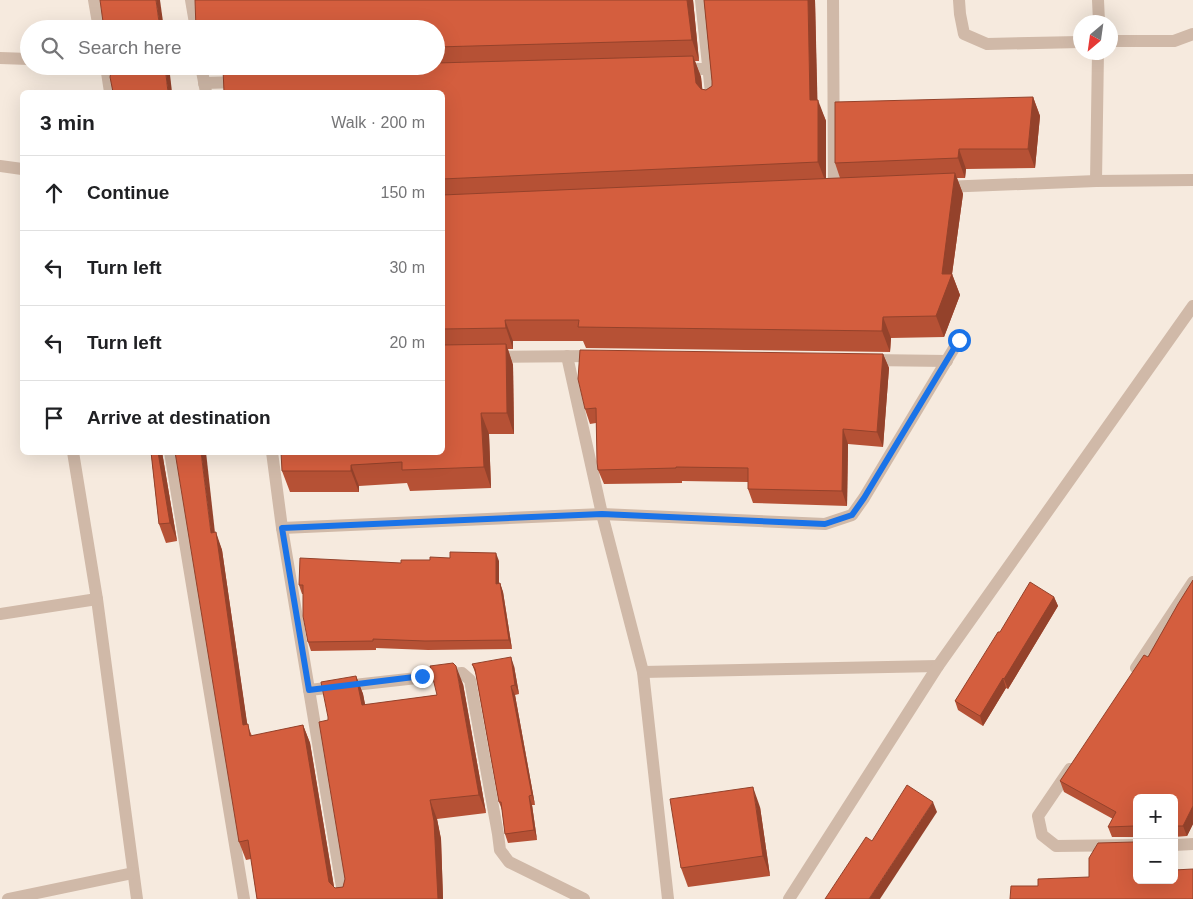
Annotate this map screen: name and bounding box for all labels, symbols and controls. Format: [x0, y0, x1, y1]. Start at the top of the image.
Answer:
north arrow [1073, 15, 1118, 60]
search box [20, 20, 445, 75]
icon: search [38, 34, 66, 62]
text: Search here [78, 37, 182, 58]
text: 3 min [40, 111, 95, 134]
text: Walk · 200 m [331, 114, 425, 131]
icon: ahead [40, 179, 68, 207]
text: Continue [87, 182, 169, 203]
text: 150 m [381, 184, 425, 201]
icon: left [40, 254, 68, 282]
text: Turn left [87, 257, 162, 278]
text: 30 m [389, 259, 425, 276]
icon: left [40, 329, 68, 357]
route start [948, 329, 971, 352]
text: Turn left [87, 332, 162, 353]
text: 20 m [389, 334, 425, 351]
icon: arrive [40, 404, 68, 432]
text: Arrive at destination [87, 407, 271, 428]
route end [411, 665, 434, 688]
map controls [1133, 794, 1178, 884]
button: + [1133, 794, 1178, 839]
button: − [1133, 839, 1178, 884]

